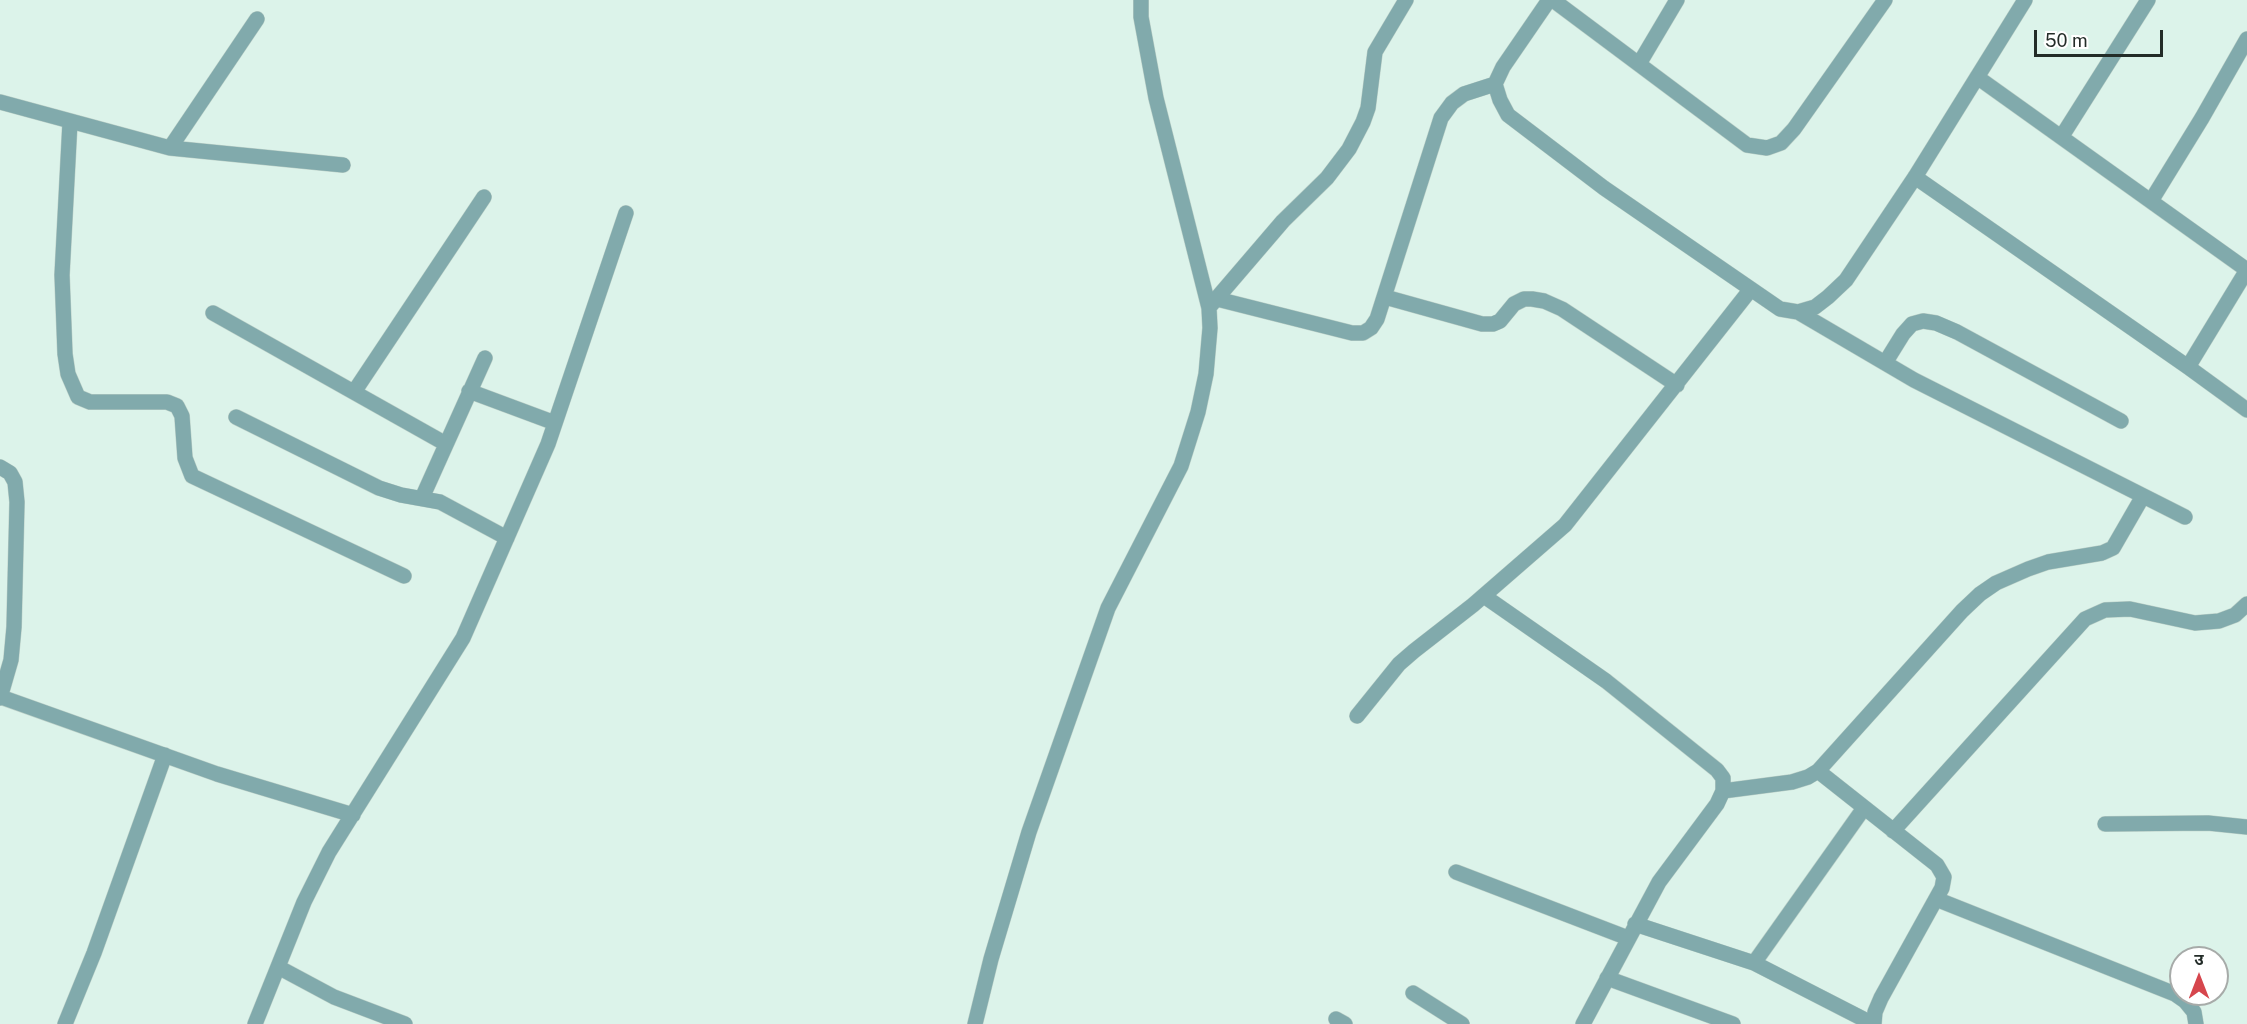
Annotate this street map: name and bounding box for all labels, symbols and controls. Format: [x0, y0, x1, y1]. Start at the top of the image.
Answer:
scale bar [2037, 18, 2166, 56]
text: 50 m [2045, 30, 2088, 51]
north arrow [2169, 946, 2229, 1006]
text: उ [2194, 950, 2204, 969]

